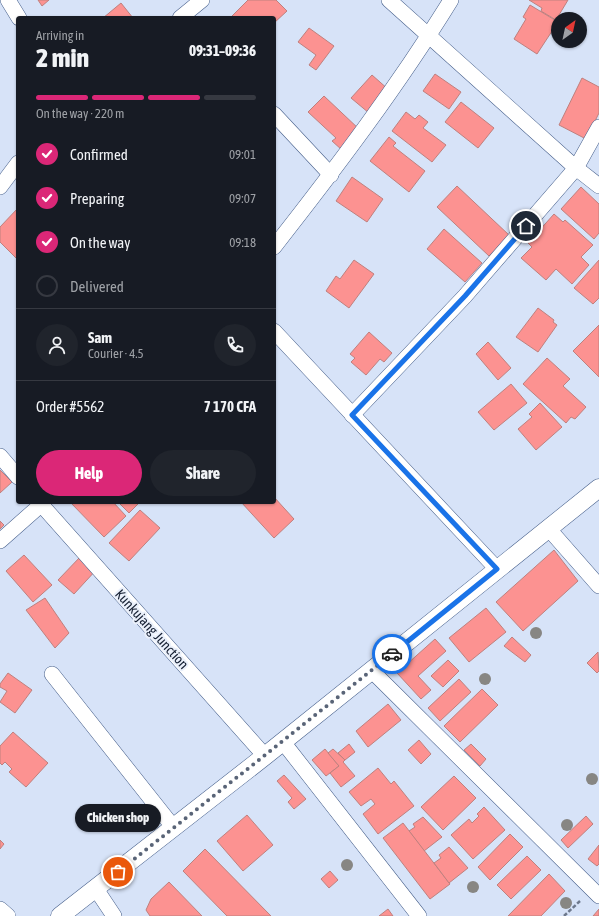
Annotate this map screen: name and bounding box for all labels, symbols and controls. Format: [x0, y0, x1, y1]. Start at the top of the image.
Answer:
north arrow [551, 12, 587, 48]
map controls [551, 12, 587, 48]
text: Arriving in [36, 28, 84, 43]
text: 09:31–09:36 [189, 42, 256, 59]
text: 2 min [36, 43, 89, 73]
text: On the way · 220 m [36, 106, 124, 121]
icon: check [36, 143, 58, 165]
text: Confirmed [70, 146, 128, 163]
text: 09:01 [229, 147, 256, 162]
icon: check [36, 187, 58, 209]
text: Preparing [70, 190, 124, 207]
text: 09:07 [229, 191, 256, 206]
pin [509, 209, 543, 243]
icon: home [515, 215, 537, 237]
icon: check [36, 231, 58, 253]
text: On the way [70, 234, 131, 251]
text: 09:18 [229, 235, 256, 250]
text: Delivered [70, 278, 124, 295]
button: person [36, 324, 78, 366]
button: phone [214, 324, 256, 366]
text: Sam [88, 329, 112, 346]
text: Courier · 4.5 [88, 346, 144, 361]
text: Order #5562 [36, 398, 104, 415]
text: 7 170 CFA [204, 398, 256, 415]
button: Help [36, 450, 142, 496]
button: Share [150, 450, 256, 496]
street label: Kunkujang Junction [112, 586, 192, 672]
courier [372, 634, 412, 674]
icon: car [381, 643, 403, 665]
callout: Chicken shop [75, 804, 161, 832]
text: Chicken shop [87, 810, 149, 825]
pin [101, 855, 135, 889]
icon: bag [107, 861, 129, 883]

